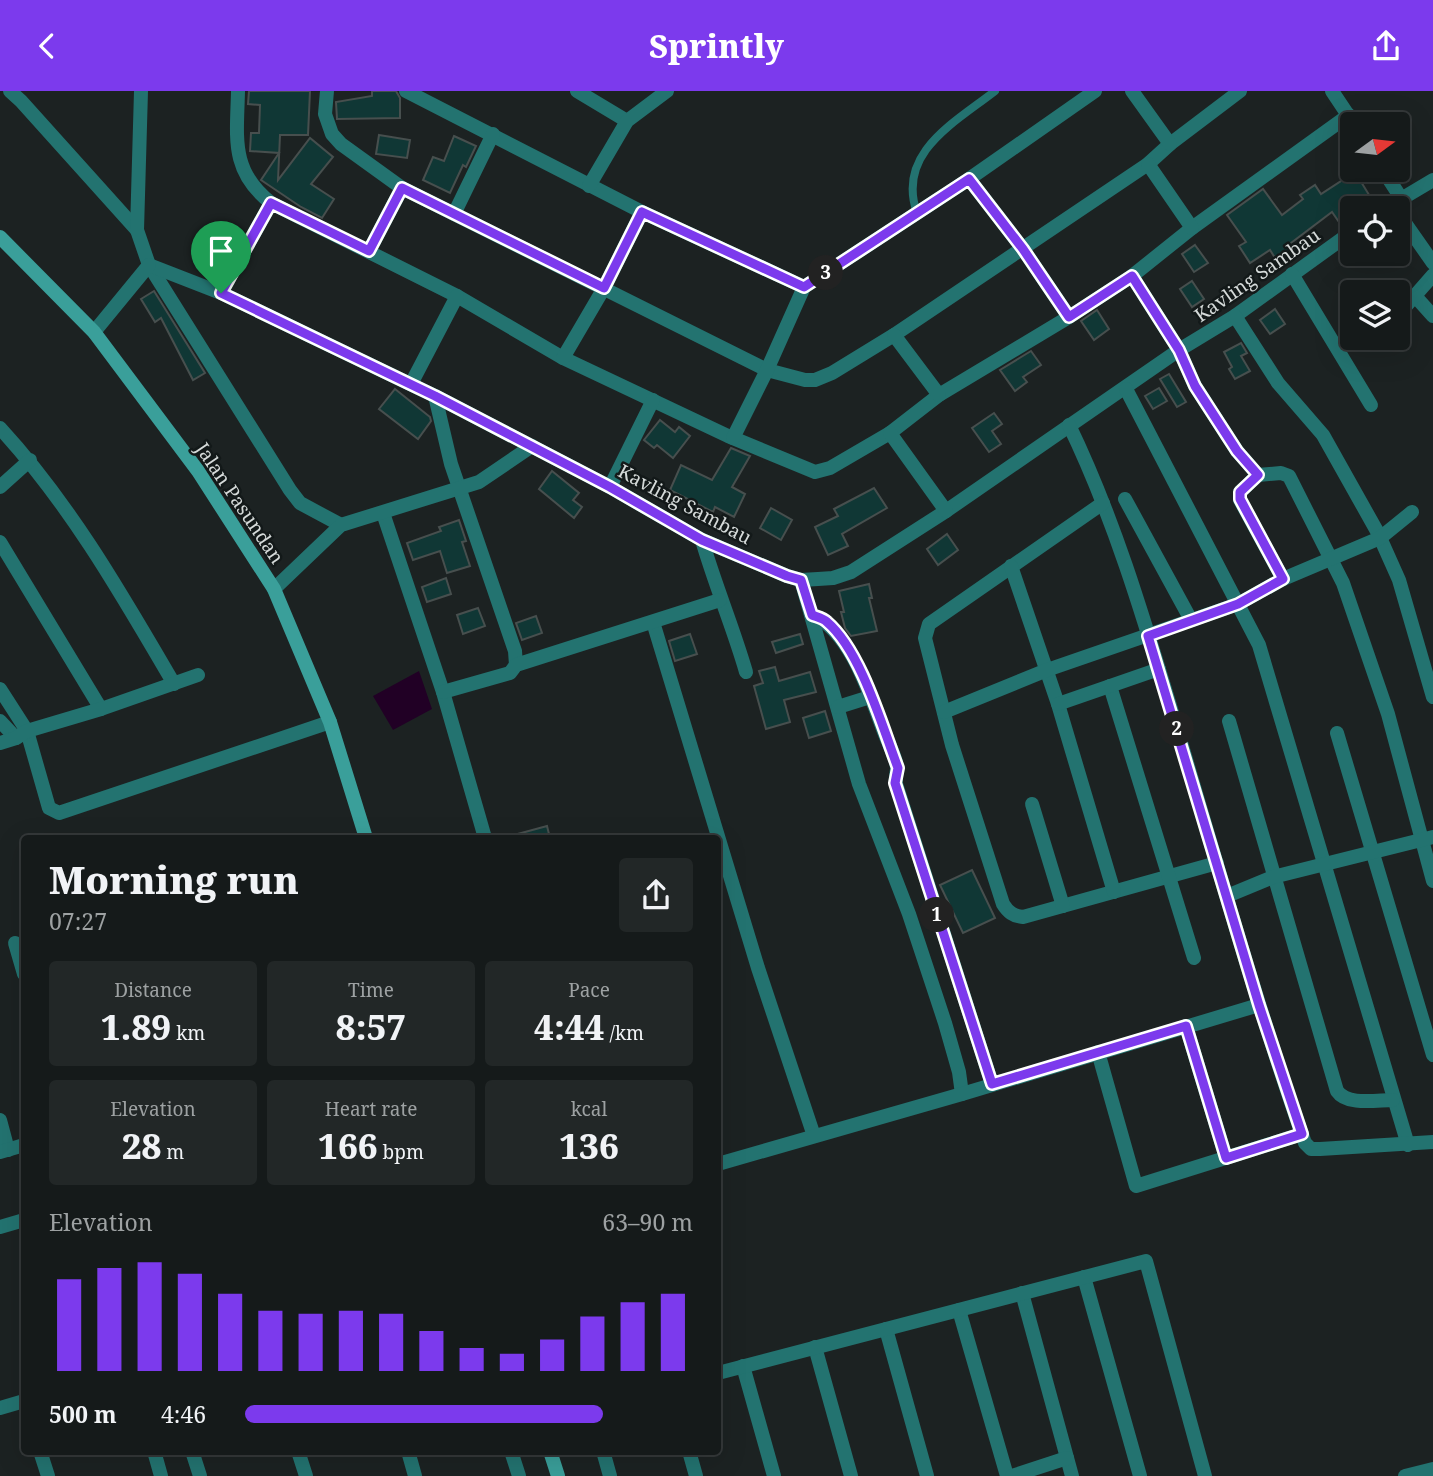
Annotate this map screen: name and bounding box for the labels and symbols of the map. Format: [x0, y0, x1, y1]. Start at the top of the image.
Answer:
north arrow [1340, 112, 1410, 182]
pin [191, 221, 251, 293]
street label: Kavling Sambau [1189, 222, 1325, 328]
pin: 3 [808, 255, 844, 291]
street label: Jalan Pasundan [189, 436, 290, 569]
street label: Kavling Sambau [614, 458, 756, 550]
pin: 2 [1160, 711, 1194, 747]
pin: 1 [920, 897, 954, 933]

